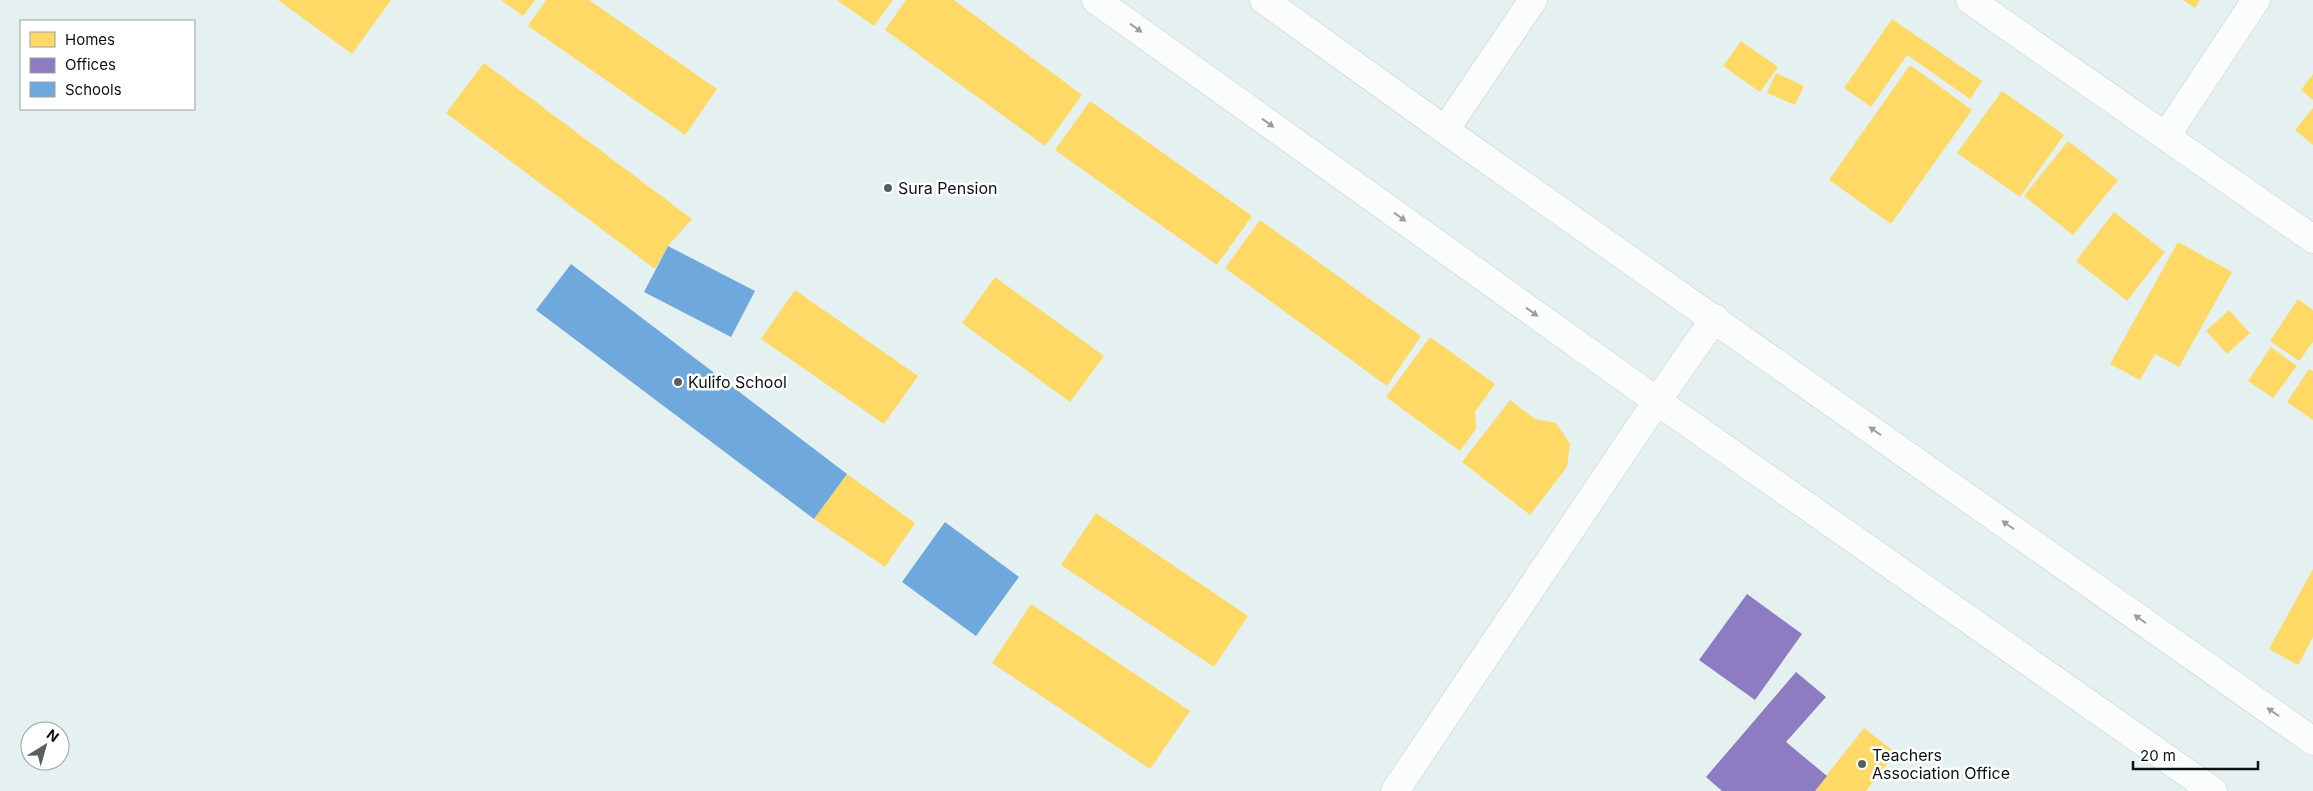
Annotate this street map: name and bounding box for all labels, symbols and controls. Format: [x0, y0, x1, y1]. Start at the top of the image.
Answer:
legend [20, 20, 195, 110]
one-way arrow [1129, 23, 1143, 33]
text: Homes [65, 30, 115, 49]
text: Offices [65, 55, 116, 74]
text: Schools [65, 80, 122, 99]
one-way arrow [1261, 118, 1275, 128]
place label: Sura Pension [898, 178, 998, 198]
marker: Sura Pension [882, 182, 894, 194]
one-way arrow [1393, 212, 1407, 222]
one-way arrow [1526, 307, 1539, 317]
place label: Kulifo School [688, 372, 787, 392]
marker: Kulifo School [672, 376, 684, 388]
one-way arrow [1868, 426, 1882, 436]
one-way arrow [2001, 520, 2015, 530]
one-way arrow [2134, 614, 2147, 624]
one-way arrow [2266, 707, 2280, 717]
north arrow [20, 721, 70, 771]
text: N [44, 725, 63, 745]
scale bar [2133, 738, 2258, 770]
place label: Teachers Association Office [1872, 745, 2010, 783]
text: 20 m [2140, 746, 2176, 765]
marker: Teachers Association Office [1856, 758, 1868, 770]

